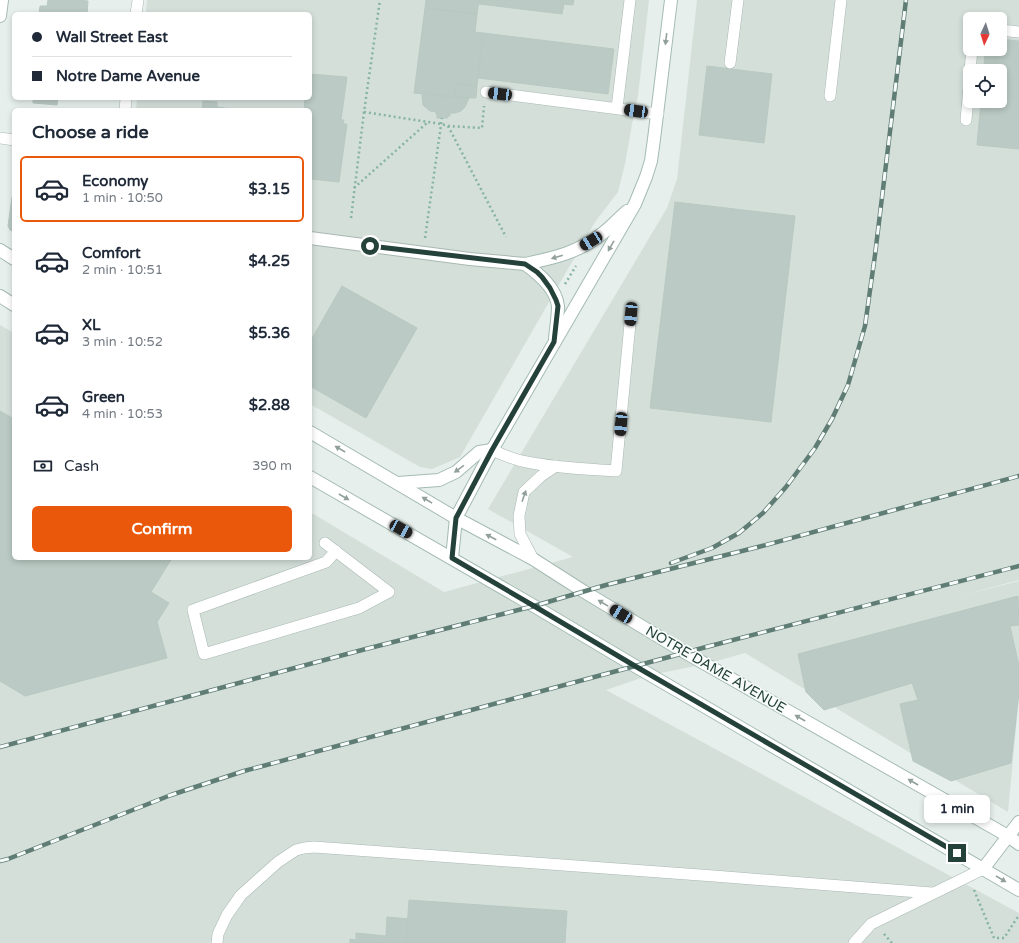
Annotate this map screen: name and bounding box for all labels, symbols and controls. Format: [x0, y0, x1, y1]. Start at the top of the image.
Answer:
north arrow [963, 12, 1007, 56]
map controls [963, 12, 1007, 108]
text: Wall Street East [56, 28, 168, 46]
one-way arrow [663, 33, 670, 45]
button: locate [963, 64, 1007, 108]
text: Notre Dame Avenue [56, 67, 200, 85]
car [487, 87, 513, 101]
car [623, 103, 649, 119]
text: Choose a ride [32, 121, 149, 143]
icon: car [34, 171, 70, 207]
text: Economy [82, 172, 148, 190]
text: $3.15 [249, 180, 290, 198]
text: 1 min · 10:50 [82, 190, 163, 206]
car [578, 230, 604, 252]
route start [361, 237, 379, 255]
one-way arrow [607, 240, 614, 252]
icon: car [34, 243, 70, 279]
text: Comfort [82, 244, 141, 262]
text: $4.25 [249, 252, 290, 270]
one-way arrow [551, 254, 563, 260]
text: 2 min · 10:51 [82, 262, 163, 278]
car [624, 302, 638, 326]
icon: car [34, 315, 70, 351]
text: XL [82, 316, 101, 334]
text: $5.36 [249, 324, 290, 342]
text: 3 min · 10:52 [82, 334, 163, 350]
icon: car [34, 387, 70, 423]
text: Green [82, 388, 125, 406]
text: $2.88 [249, 396, 290, 414]
text: 4 min · 10:53 [82, 406, 163, 422]
car [614, 412, 628, 436]
one-way arrow [334, 446, 346, 453]
icon: cash [32, 455, 54, 477]
text: Cash [64, 457, 99, 475]
text: 390 m [252, 458, 292, 474]
one-way arrow [454, 465, 465, 473]
one-way arrow [521, 490, 527, 502]
one-way arrow [339, 493, 349, 501]
one-way arrow [421, 497, 433, 504]
button: Confirm [32, 506, 292, 552]
car [388, 518, 414, 540]
one-way arrow [486, 534, 497, 540]
one-way arrow [597, 600, 609, 607]
car [608, 603, 634, 625]
street label: NOTRE DAME AVENUE [642, 622, 789, 717]
one-way arrow [794, 714, 806, 721]
one-way arrow [907, 779, 919, 786]
callout: 1 min [924, 795, 990, 823]
text: 1 min [940, 801, 974, 817]
route end [948, 844, 966, 862]
one-way arrow [995, 876, 1007, 883]

